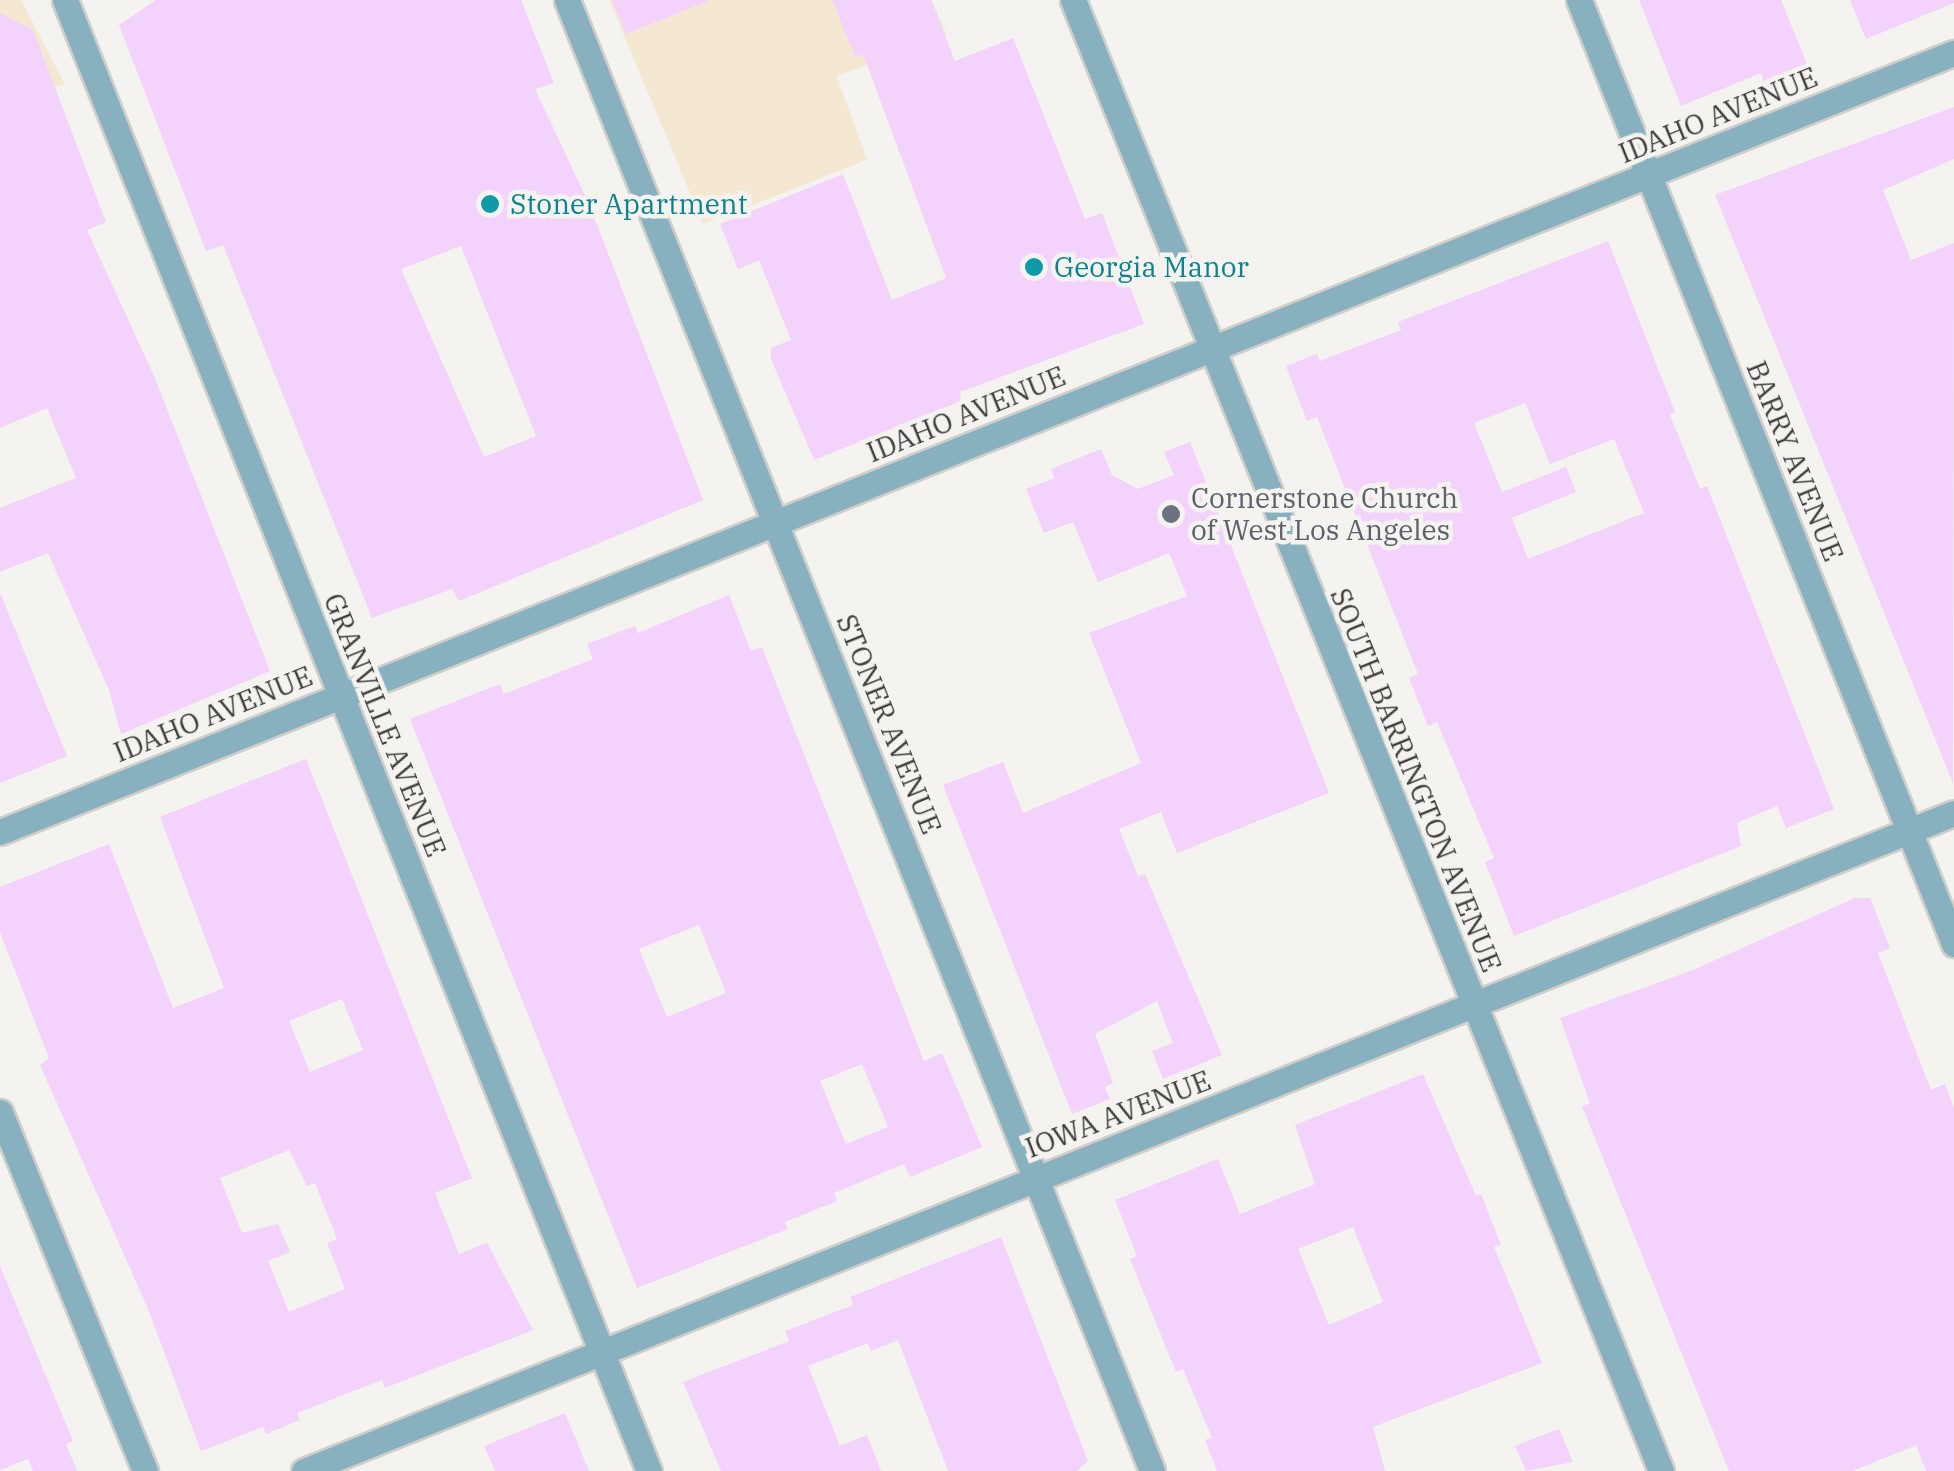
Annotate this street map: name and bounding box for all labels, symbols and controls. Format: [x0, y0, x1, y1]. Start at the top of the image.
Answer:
street label: IDAHO AVENUE [1614, 60, 1822, 170]
place label: Stoner Apartment [510, 187, 748, 221]
marker: Stoner Apartment [479, 193, 501, 215]
place label: Georgia Manor [1054, 250, 1249, 284]
marker: Georgia Manor [1023, 256, 1045, 278]
street label: BARRY AVENUE [1740, 356, 1850, 566]
street label: IDAHO AVENUE [862, 359, 1070, 469]
place label: Cornerstone Church of West Los Angeles [1191, 481, 1458, 547]
marker: Cornerstone Church of West Los Angeles [1160, 503, 1182, 525]
street label: SOUTH BARRINGTON AVENUE [1323, 583, 1509, 977]
street label: GRANVILLE AVENUE [317, 588, 453, 862]
street label: STONER AVENUE [830, 609, 948, 839]
street label: IDAHO AVENUE [109, 659, 317, 769]
street label: IOWA AVENUE [1021, 1063, 1215, 1165]

